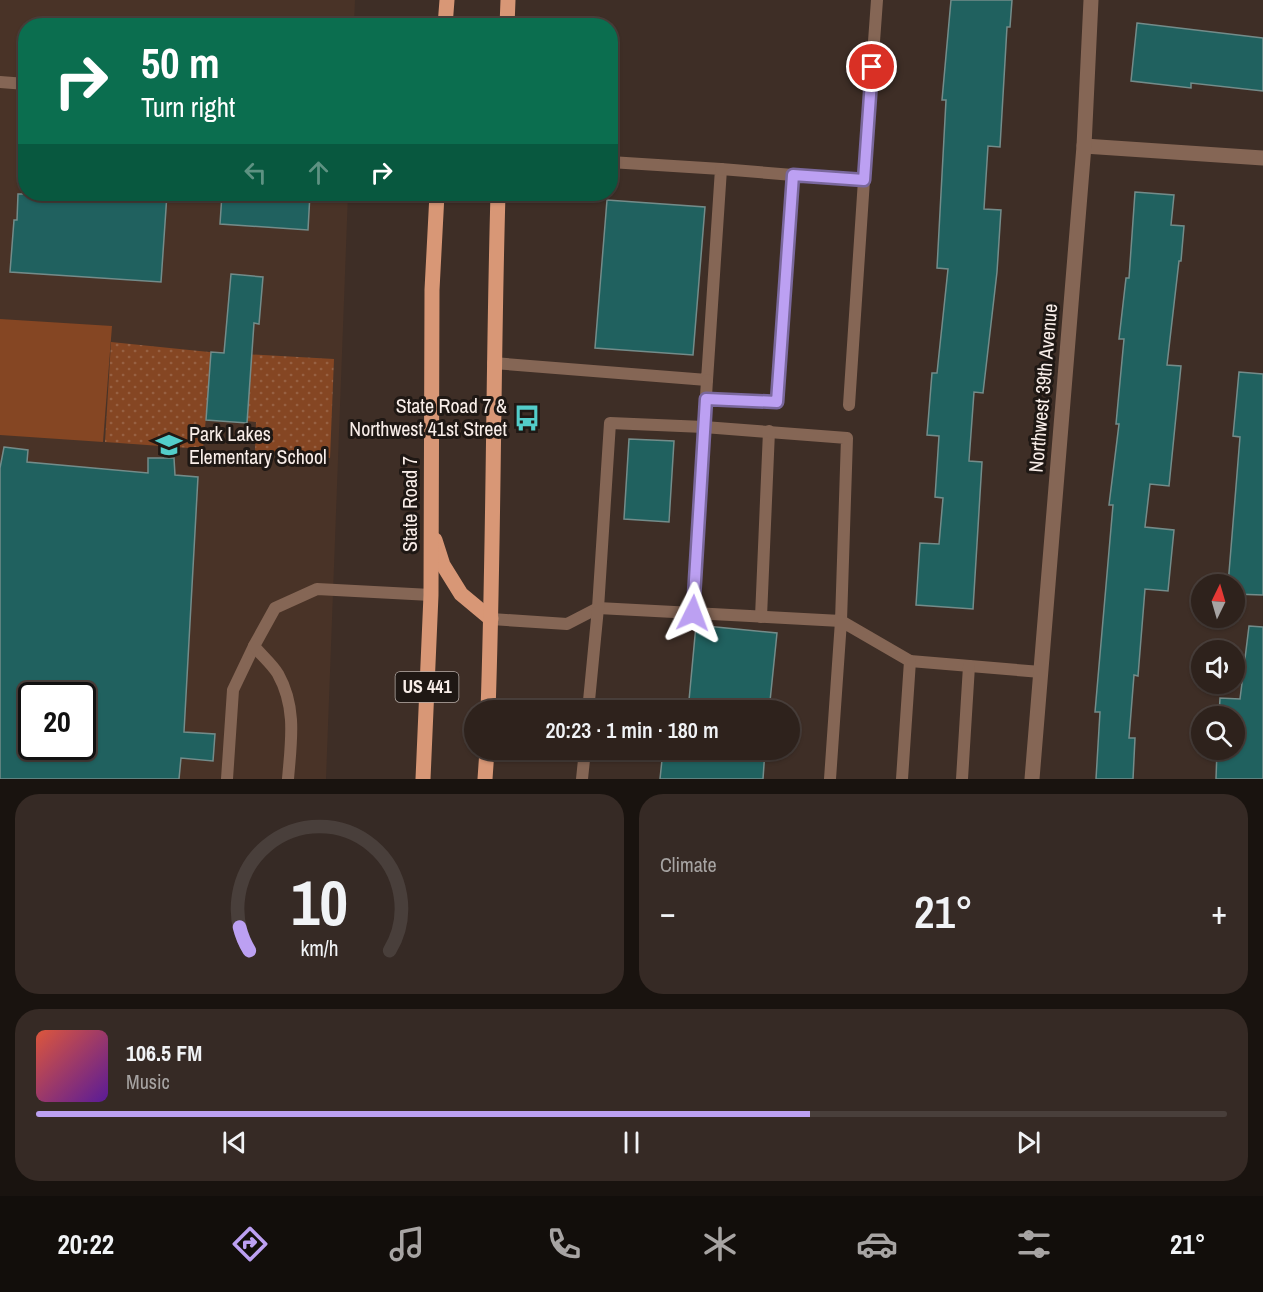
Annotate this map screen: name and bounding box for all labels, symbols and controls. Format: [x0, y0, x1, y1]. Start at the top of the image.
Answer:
text: 50 m [141, 35, 220, 91]
pin [846, 41, 897, 92]
icon: right [42, 42, 120, 120]
icon: arrive [855, 50, 888, 83]
text: Turn right [141, 89, 235, 125]
icon: left [239, 156, 272, 189]
icon: ahead [302, 156, 335, 189]
icon: right [365, 156, 398, 189]
street label: Northwest 39th Avenue [1022, 302, 1063, 473]
place label: State Road 7 & Northwest 41st Street [349, 392, 507, 442]
bus stop icon: State Road 7 & Northwest 41st Street [512, 403, 542, 433]
place label: Park Lakes Elementary School [189, 420, 327, 470]
school or university icon: Park Lakes Elementary School [154, 430, 184, 460]
street label: State Road 7 [396, 456, 423, 552]
north arrow [1191, 574, 1245, 628]
map controls [1191, 574, 1245, 760]
position arrow [661, 581, 725, 645]
button: sound [1191, 640, 1245, 694]
road number: US 441 [396, 672, 458, 702]
speed limit sign: 20 [18, 682, 96, 760]
button: search [1191, 706, 1245, 760]
text: 20:23 · 1 min · 180 m [545, 715, 719, 745]
text: Climate [660, 851, 717, 878]
text: 10 [291, 860, 348, 944]
text: 21° [914, 881, 973, 942]
text: − [660, 890, 676, 934]
text: + [1211, 890, 1227, 934]
text: km/h [300, 934, 339, 963]
text: 106.5 FM [126, 1038, 202, 1068]
text: Music [126, 1068, 170, 1095]
icon: previous [218, 1126, 251, 1159]
icon: pause [615, 1126, 648, 1159]
icon: next [1012, 1126, 1045, 1159]
icon: directions [229, 1223, 271, 1265]
icon: music [386, 1223, 428, 1265]
icon: phone [543, 1223, 585, 1265]
icon: climate [699, 1223, 741, 1265]
icon: car [856, 1223, 898, 1265]
icon: filters [1013, 1223, 1055, 1265]
text: 20:22 [57, 1226, 114, 1262]
text: 21° [1170, 1226, 1206, 1262]

